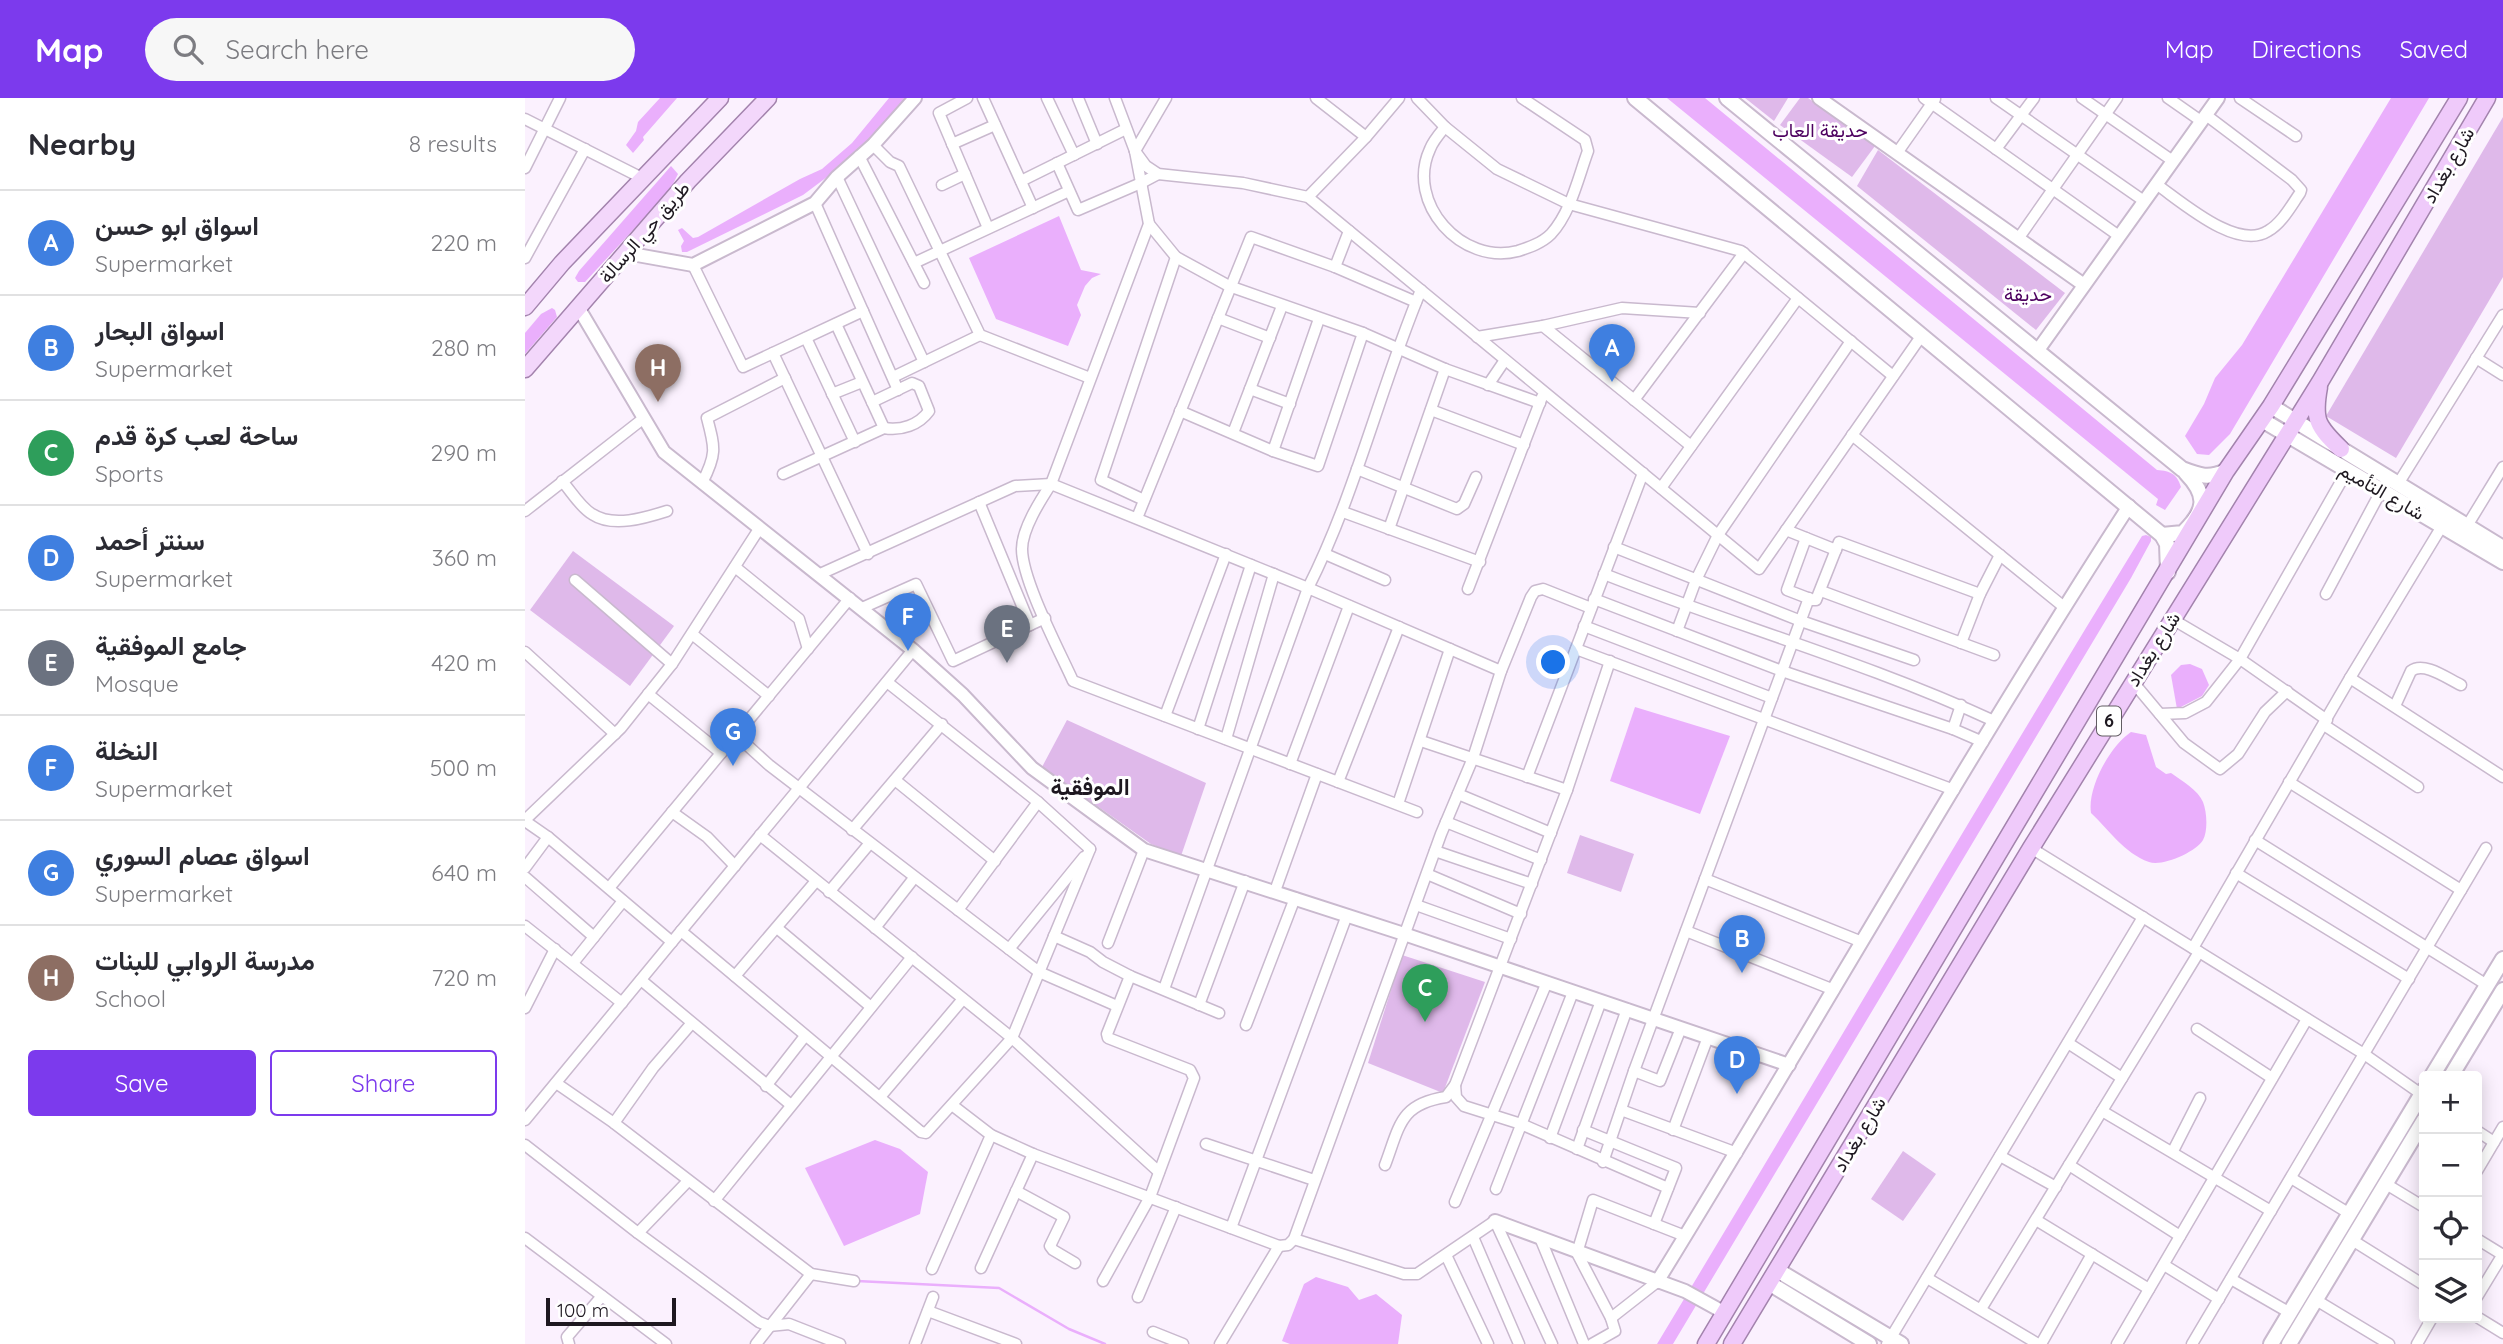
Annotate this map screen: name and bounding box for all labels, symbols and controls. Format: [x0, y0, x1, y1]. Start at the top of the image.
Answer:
search box [145, 18, 635, 81]
text: Map [35, 29, 103, 70]
icon: search [169, 30, 207, 68]
text: Search here [225, 33, 369, 66]
text: Map [2165, 34, 2214, 64]
text: Directions [2252, 34, 2362, 64]
text: Saved [2400, 34, 2468, 64]
park label: حديقة العاب [1772, 118, 1868, 142]
street label: شارع بغداد [2417, 123, 2480, 208]
text: Nearby [28, 125, 136, 163]
text: 8 results [409, 129, 497, 158]
street label: طريق حي الرسالة [593, 176, 698, 290]
text: اسواق ابو حسن [95, 209, 259, 242]
text: A [44, 228, 58, 257]
text: 220 m [431, 228, 497, 257]
text: Supermarket [95, 249, 233, 278]
park label: حديقة [2004, 282, 2052, 306]
text: اسواق البحار [95, 314, 225, 347]
pin: A [1589, 324, 1635, 382]
text: B [43, 333, 59, 362]
text: 280 m [431, 333, 497, 362]
pin: H [635, 344, 681, 402]
text: Supermarket [95, 354, 233, 383]
text: ساحة لعب كرة قدم [95, 419, 298, 452]
text: C [44, 438, 58, 467]
text: 290 m [430, 438, 497, 467]
street label: شارع التأميم [2335, 457, 2429, 526]
text: Sports [95, 459, 164, 488]
text: سنتر أحمد [95, 524, 205, 557]
text: D [43, 543, 59, 572]
text: 360 m [432, 543, 497, 572]
text: Supermarket [95, 564, 233, 593]
pin: F [885, 593, 931, 651]
pin: E [984, 605, 1030, 663]
street label: شارع بغداد [2121, 607, 2186, 691]
text: جامع الموفقية [95, 629, 247, 662]
your location [1536, 645, 1570, 679]
text: E [44, 648, 58, 677]
text: 420 m [431, 648, 497, 677]
text: Mosque [95, 669, 179, 698]
road number: 6 [2097, 706, 2121, 736]
pin: G [710, 708, 756, 766]
text: النخلة [95, 734, 158, 767]
text: F [45, 753, 57, 782]
text: 500 m [430, 753, 497, 782]
district label: الموفقية [1050, 772, 1130, 802]
text: Supermarket [95, 774, 233, 803]
text: اسواق عصام السوري [95, 839, 310, 872]
text: G [43, 858, 59, 887]
text: 640 m [431, 858, 497, 887]
text: Supermarket [95, 879, 233, 908]
pin: B [1719, 915, 1765, 973]
text: مدرسة الروابي للبنات [95, 944, 315, 977]
text: H [43, 963, 59, 992]
text: 720 m [432, 963, 497, 992]
pin: C [1402, 964, 1448, 1022]
text: School [95, 984, 166, 1013]
pin: D [1714, 1036, 1760, 1094]
button: Save [28, 1050, 256, 1116]
button: Share [270, 1050, 497, 1116]
map controls [2419, 1071, 2482, 1323]
button: + [2419, 1071, 2482, 1134]
street label: شارع بغداد [1827, 1092, 1892, 1176]
button: − [2419, 1134, 2482, 1197]
button: locate [2419, 1197, 2482, 1260]
button: layers [2419, 1260, 2482, 1323]
scale bar [546, 1295, 675, 1327]
text: 100 m [557, 1298, 609, 1322]

